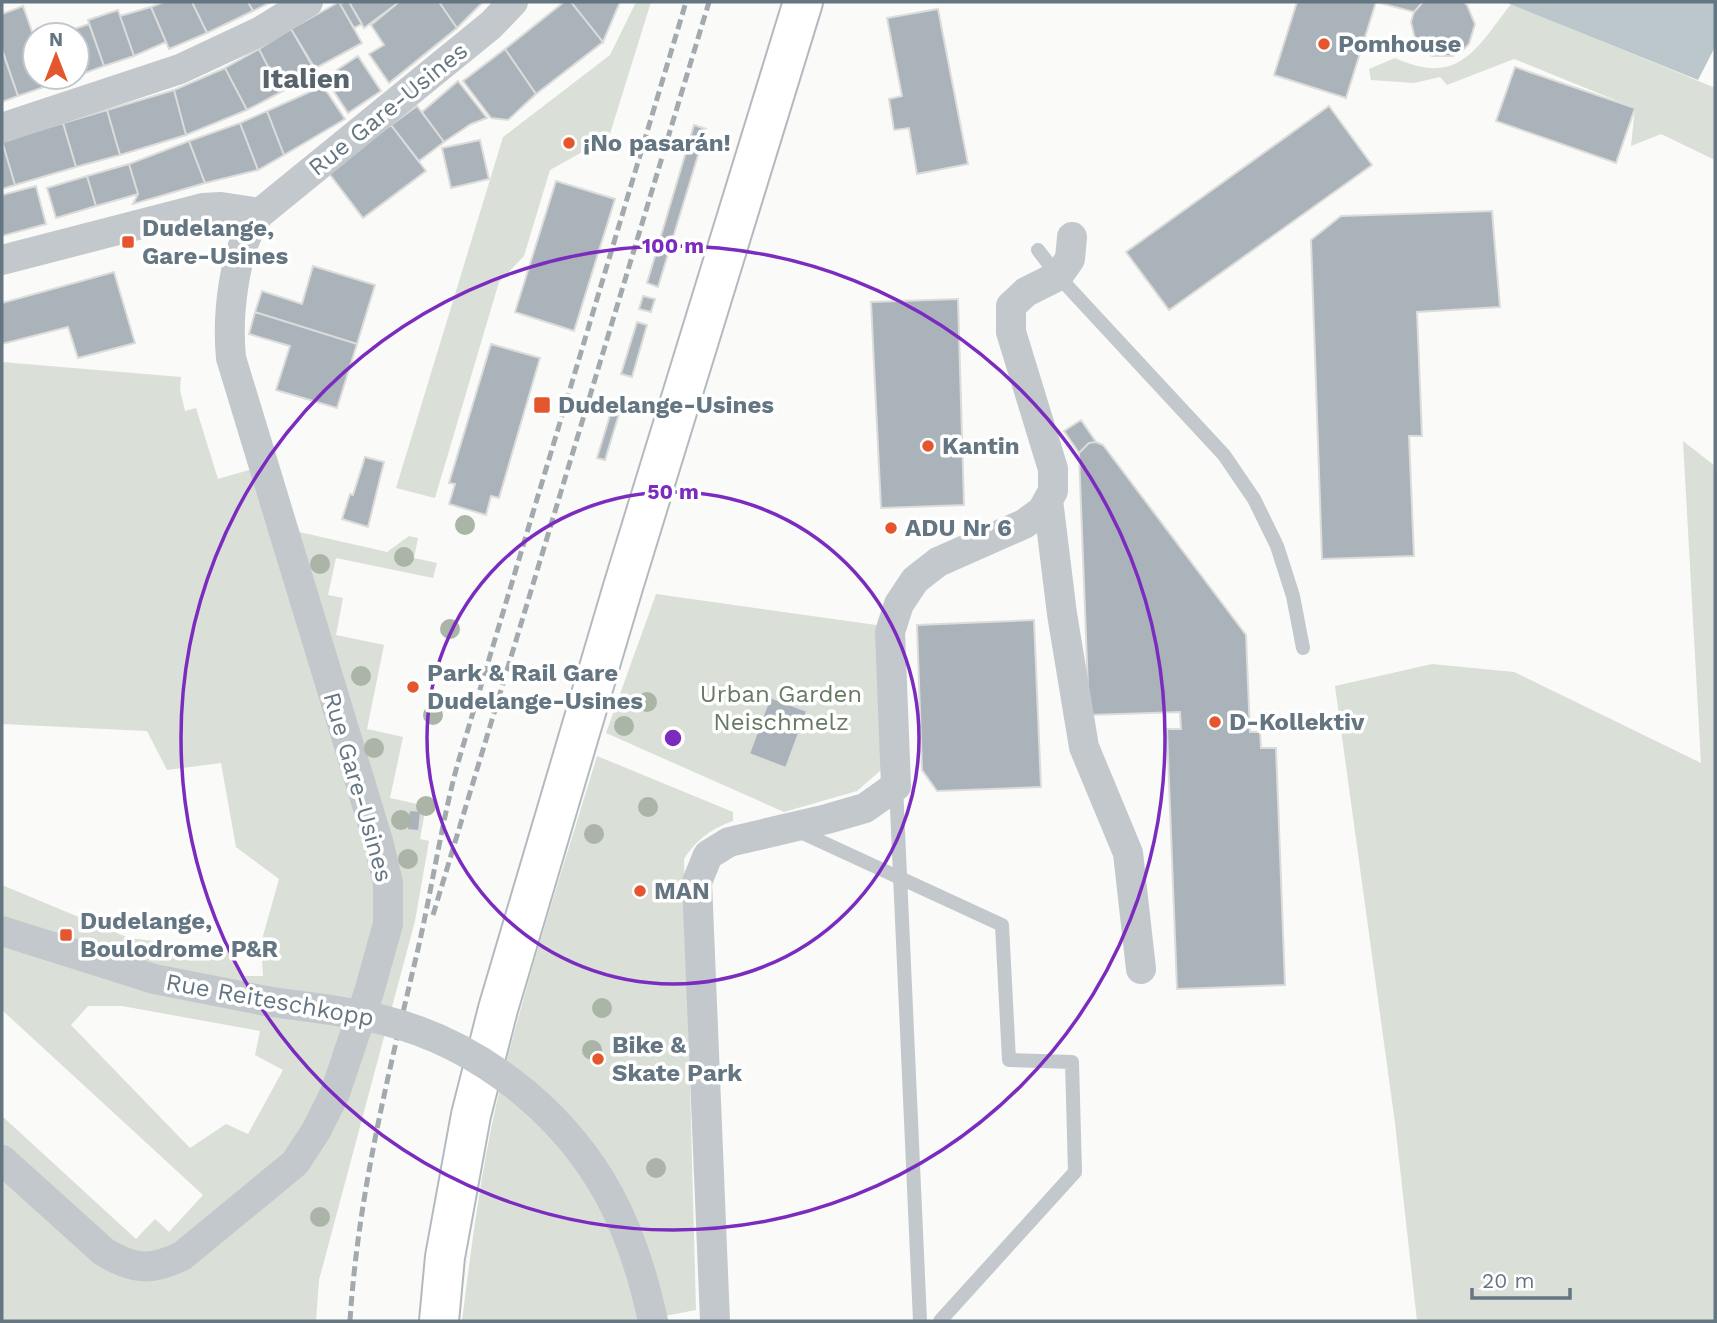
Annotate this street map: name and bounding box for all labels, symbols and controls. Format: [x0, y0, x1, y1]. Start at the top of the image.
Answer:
north arrow [21, 21, 91, 91]
text: N [49, 28, 63, 51]
place label: Pomhouse [1338, 30, 1461, 58]
street label: Rue Gare-Usines [303, 36, 473, 182]
marker: Pomhouse [1316, 36, 1332, 52]
district label: Italien [262, 62, 350, 95]
place label: ¡No pasarán! [583, 129, 731, 157]
marker: ¡No pasarán! [561, 135, 577, 151]
place label: Dudelange, Gare-Usines [142, 214, 288, 270]
text: 100 m [642, 233, 704, 258]
marker: Dudelange, Gare-Usines [120, 234, 136, 250]
place label: Dudelange-Usines [558, 391, 774, 419]
marker: Dudelange-Usines [532, 395, 552, 415]
place label: Kantin [942, 432, 1020, 460]
marker: Kantin [920, 438, 936, 454]
text: 50 m [647, 479, 699, 504]
place label: ADU Nr 6 [905, 514, 1012, 542]
marker: ADU Nr 6 [883, 520, 899, 536]
place label: Park & Rail Gare Dudelange-Usines [427, 659, 643, 715]
marker: Park & Rail Gare Dudelange-Usines [405, 679, 421, 695]
park label: Urban Garden Neischmelz [700, 680, 862, 736]
street label: Rue Gare-Usines [318, 689, 398, 885]
place label: D-Kollektiv [1229, 708, 1365, 736]
marker: D-Kollektiv [1207, 714, 1223, 730]
centre of rings [661, 726, 685, 750]
place label: MAN [654, 877, 710, 905]
marker: MAN [632, 883, 648, 899]
place label: Dudelange, Boulodrome P&R [80, 907, 279, 963]
marker: Dudelange, Boulodrome P&R [58, 927, 74, 943]
street label: Rue Reiteschkopp [164, 968, 376, 1032]
place label: Bike & Skate Park [612, 1031, 742, 1087]
marker: Bike & Skate Park [590, 1051, 606, 1067]
scale bar [1472, 1256, 1570, 1300]
text: 20 m [1482, 1268, 1534, 1293]

